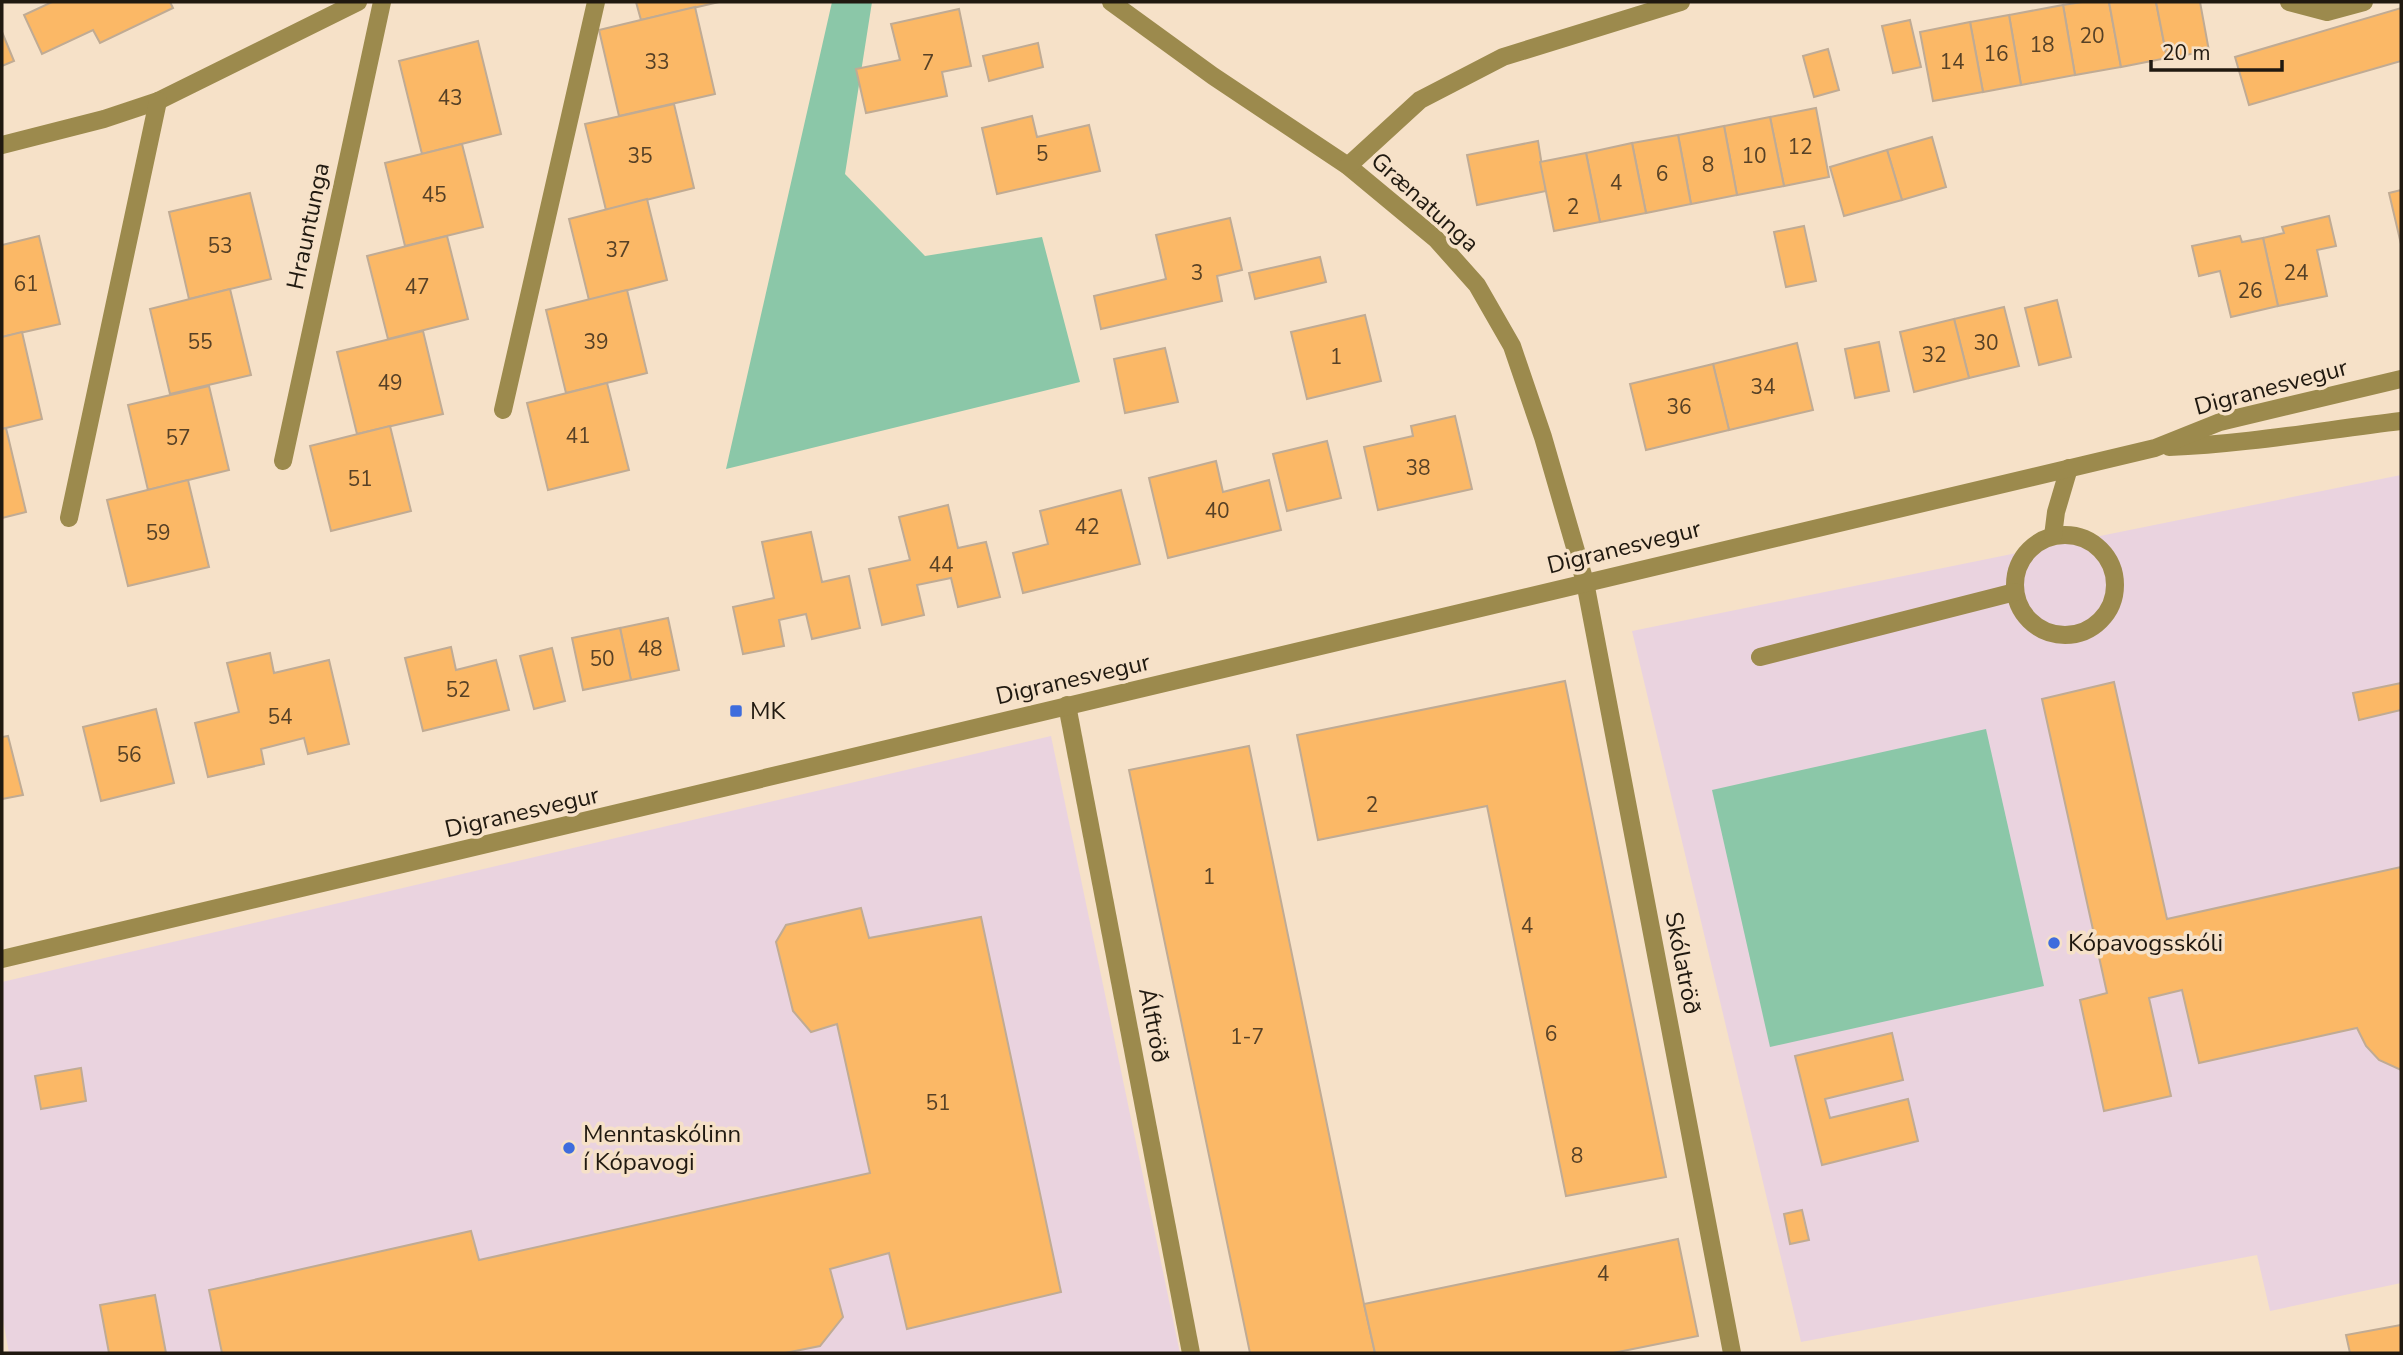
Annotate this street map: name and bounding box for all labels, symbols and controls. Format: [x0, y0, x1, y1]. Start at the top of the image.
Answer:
house number: 20 [2079, 22, 2105, 50]
scale bar [2151, 28, 2282, 72]
house number: 18 [2029, 31, 2055, 59]
text: 20 m [2162, 39, 2211, 67]
house number: 16 [1983, 40, 2009, 68]
house number: 33 [644, 48, 670, 76]
house number: 14 [1939, 48, 1965, 76]
house number: 7 [922, 49, 934, 77]
house number: 43 [437, 84, 463, 112]
house number: 12 [1787, 133, 1813, 161]
house number: 5 [1036, 140, 1048, 168]
house number: 35 [627, 142, 653, 170]
house number: 10 [1741, 142, 1767, 170]
street label: Grænatunga [1364, 145, 1486, 259]
house number: 8 [1702, 151, 1714, 179]
street label: Hrauntunga [279, 160, 337, 292]
house number: 6 [1656, 160, 1668, 188]
house number: 4 [1610, 169, 1622, 197]
house number: 45 [421, 181, 447, 209]
house number: 2 [1567, 193, 1579, 221]
house number: 53 [207, 232, 233, 260]
house number: 37 [605, 236, 631, 264]
house number: 3 [1191, 259, 1203, 287]
house number: 24 [2283, 259, 2309, 287]
house number: 61 [13, 270, 39, 298]
house number: 47 [404, 273, 430, 301]
house number: 26 [2237, 277, 2263, 305]
house number: 55 [187, 328, 213, 356]
house number: 39 [583, 328, 609, 356]
house number: 30 [1973, 329, 1999, 357]
house number: 32 [1921, 341, 1947, 369]
house number: 1 [1330, 343, 1342, 371]
street label: Digranesvegur [2191, 351, 2352, 423]
house number: 49 [377, 369, 403, 397]
house number: 34 [1750, 373, 1776, 401]
house number: 36 [1666, 393, 1692, 421]
house number: 41 [565, 422, 591, 450]
house number: 57 [165, 424, 191, 452]
house number: 38 [1405, 454, 1431, 482]
house number: 51 [347, 465, 373, 493]
house number: 40 [1204, 497, 1230, 525]
street label: Digranesvegur [1544, 512, 1705, 582]
house number: 42 [1074, 513, 1100, 541]
house number: 59 [145, 519, 171, 547]
house number: 44 [928, 551, 954, 579]
house number: 48 [637, 635, 663, 663]
house number: 50 [589, 645, 615, 673]
street label: Digranesvegur [993, 646, 1154, 712]
house number: 52 [445, 676, 471, 704]
place label: MK [750, 695, 787, 727]
house number: 54 [267, 703, 293, 731]
marker: MK [728, 703, 744, 719]
house number: 56 [116, 741, 142, 769]
street label: Digranesvegur [442, 779, 603, 845]
house number: 2 [1366, 791, 1378, 819]
house number: 1 [1203, 863, 1215, 891]
street label: Skólatröð [1657, 909, 1709, 1017]
house number: 4 [1521, 912, 1533, 940]
place label: Kópavogsskóli [2068, 927, 2223, 959]
marker: Kópavogsskóli [2046, 935, 2062, 951]
street label: Álftröð [1131, 985, 1177, 1065]
house number: 6 [1545, 1020, 1557, 1048]
house number: 1-7 [1230, 1023, 1264, 1051]
house number: 51 [925, 1089, 951, 1117]
place label: Menntaskólinn í Kópavogi [583, 1118, 741, 1178]
marker: Menntaskólinn í Kópavogi [561, 1140, 577, 1156]
house number: 8 [1571, 1142, 1583, 1170]
house number: 4 [1597, 1260, 1609, 1288]

